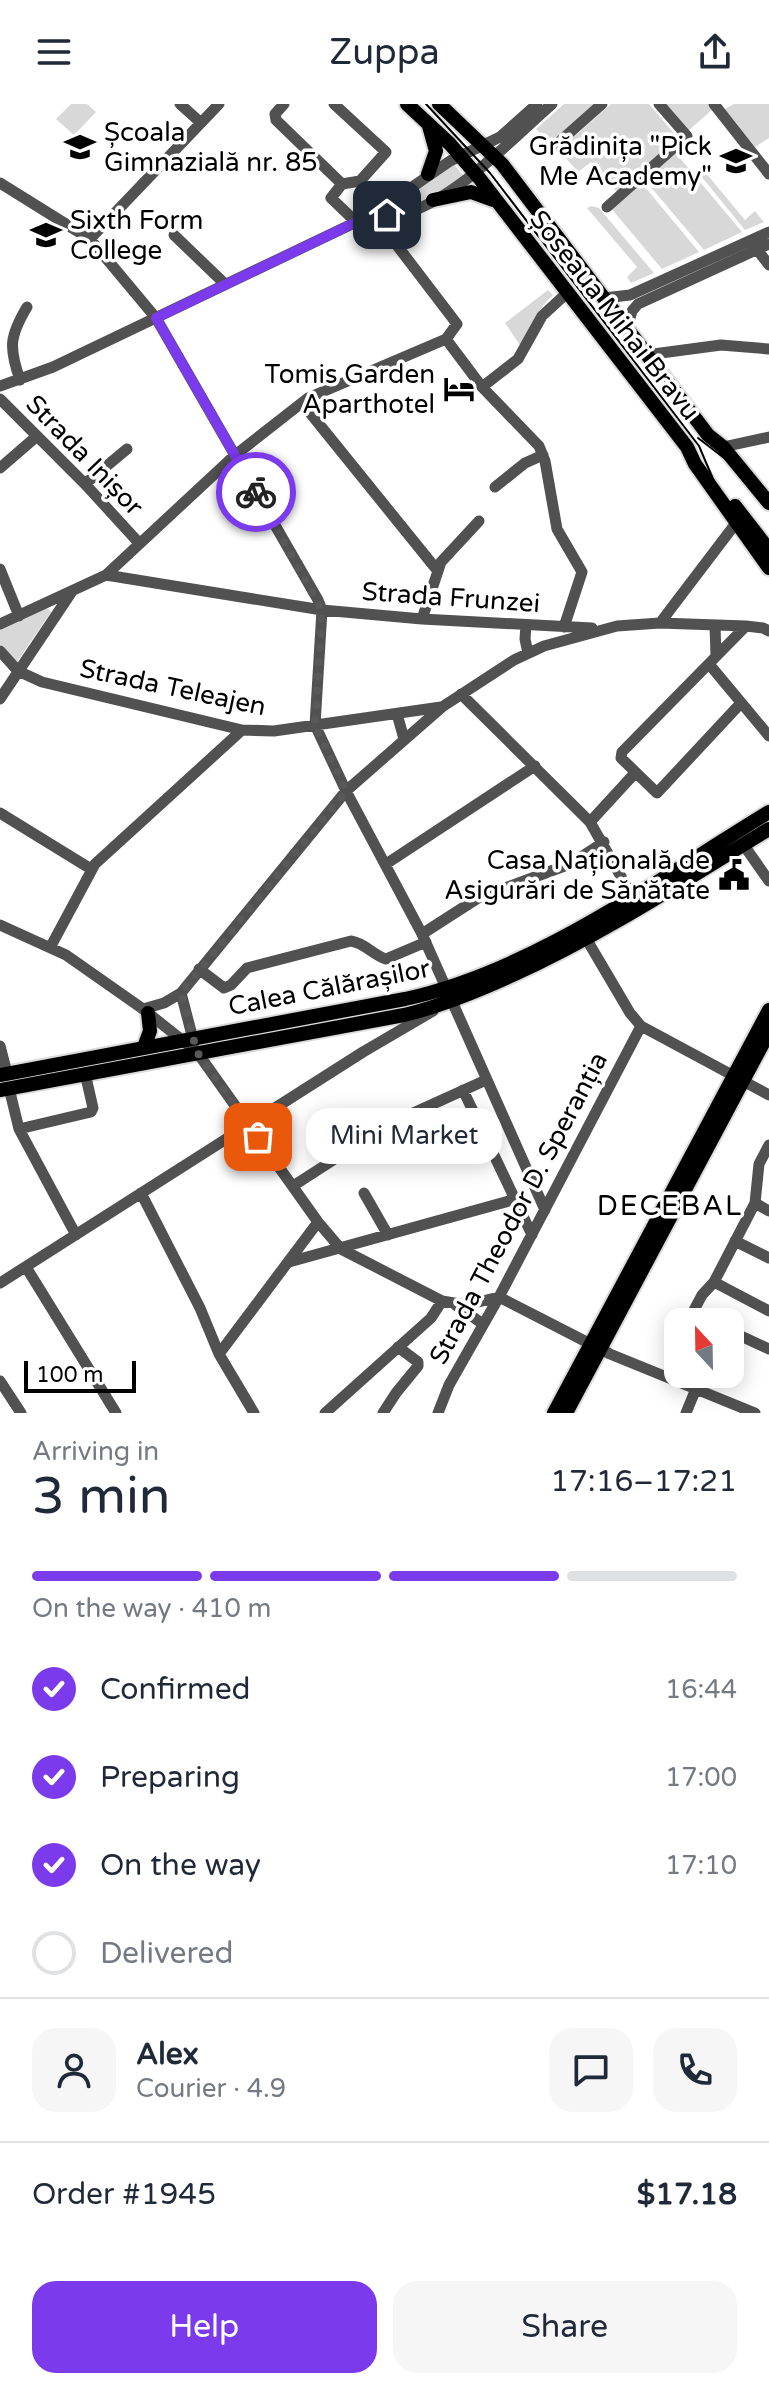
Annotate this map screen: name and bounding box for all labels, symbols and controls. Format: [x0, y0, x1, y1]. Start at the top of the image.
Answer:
icon: menu [32, 30, 76, 74]
icon: share [693, 30, 737, 74]
text: Zuppa [329, 31, 440, 74]
place label: Școala Gimnazială nr. 85 [104, 117, 318, 178]
school or university icon: Școala Gimnazială nr. 85 [63, 130, 97, 164]
place label: Grădinița "Pick Me Academy" [529, 131, 712, 192]
school or university icon: Grădinița "Pick Me Academy" [719, 144, 753, 178]
pin [353, 181, 421, 249]
icon: home [365, 193, 409, 237]
street label: Șoseaua Mihai Bravu [523, 204, 706, 426]
place label: Sixth Form College [70, 205, 203, 266]
school or university icon: Sixth Form College [29, 218, 63, 252]
place label: Tomis Garden Aparthotel [265, 359, 435, 420]
hotel icon: Tomis Garden Aparthotel [442, 372, 476, 406]
street label: Strada Inișor [20, 389, 150, 522]
courier [216, 452, 296, 532]
icon: bike [234, 470, 278, 514]
street label: Strada Frunzei [361, 576, 541, 619]
street label: Strada Teleajen [77, 653, 269, 722]
place label: Casa Națională de Asigurări de Sănătate [444, 845, 710, 906]
public building icon: Casa Națională de Asigurări de Sănătate [717, 858, 751, 892]
street label: Calea Călărașilor [226, 953, 433, 1022]
street label: Strada Theodor D. Speranția [423, 1047, 614, 1370]
pin [224, 1103, 292, 1171]
callout: Mini Market [306, 1109, 502, 1165]
icon: bag [236, 1115, 280, 1159]
text: Mini Market [330, 1120, 478, 1151]
district label: DECEBAL [597, 1189, 743, 1223]
north arrow [664, 1308, 744, 1388]
map controls [664, 1308, 744, 1388]
scale bar [24, 1357, 136, 1393]
text: 100 m [36, 1362, 103, 1388]
text: Arriving in [32, 1436, 159, 1467]
text: 17:16–17:21 [550, 1463, 737, 1500]
text: 3 min [32, 1465, 171, 1528]
text: On the way · 410 m [32, 1593, 271, 1624]
icon: check [32, 1667, 76, 1711]
text: Confirmed [100, 1671, 251, 1708]
text: 16:44 [665, 1674, 737, 1705]
icon: check [32, 1755, 76, 1799]
text: Preparing [100, 1759, 240, 1796]
text: 17:00 [665, 1762, 737, 1793]
icon: check [32, 1843, 76, 1887]
text: On the way [100, 1847, 261, 1884]
text: 17:10 [665, 1850, 737, 1881]
text: Delivered [100, 1935, 234, 1972]
button: person [32, 2028, 116, 2112]
button: chat [549, 2028, 633, 2112]
button: phone [653, 2028, 737, 2112]
text: Alex [136, 2036, 199, 2073]
text: Courier · 4.9 [136, 2073, 286, 2104]
text: Order #1945 [32, 2176, 216, 2213]
text: $17.18 [637, 2176, 737, 2213]
button: Help [32, 2281, 377, 2373]
button: Share [393, 2281, 737, 2373]

